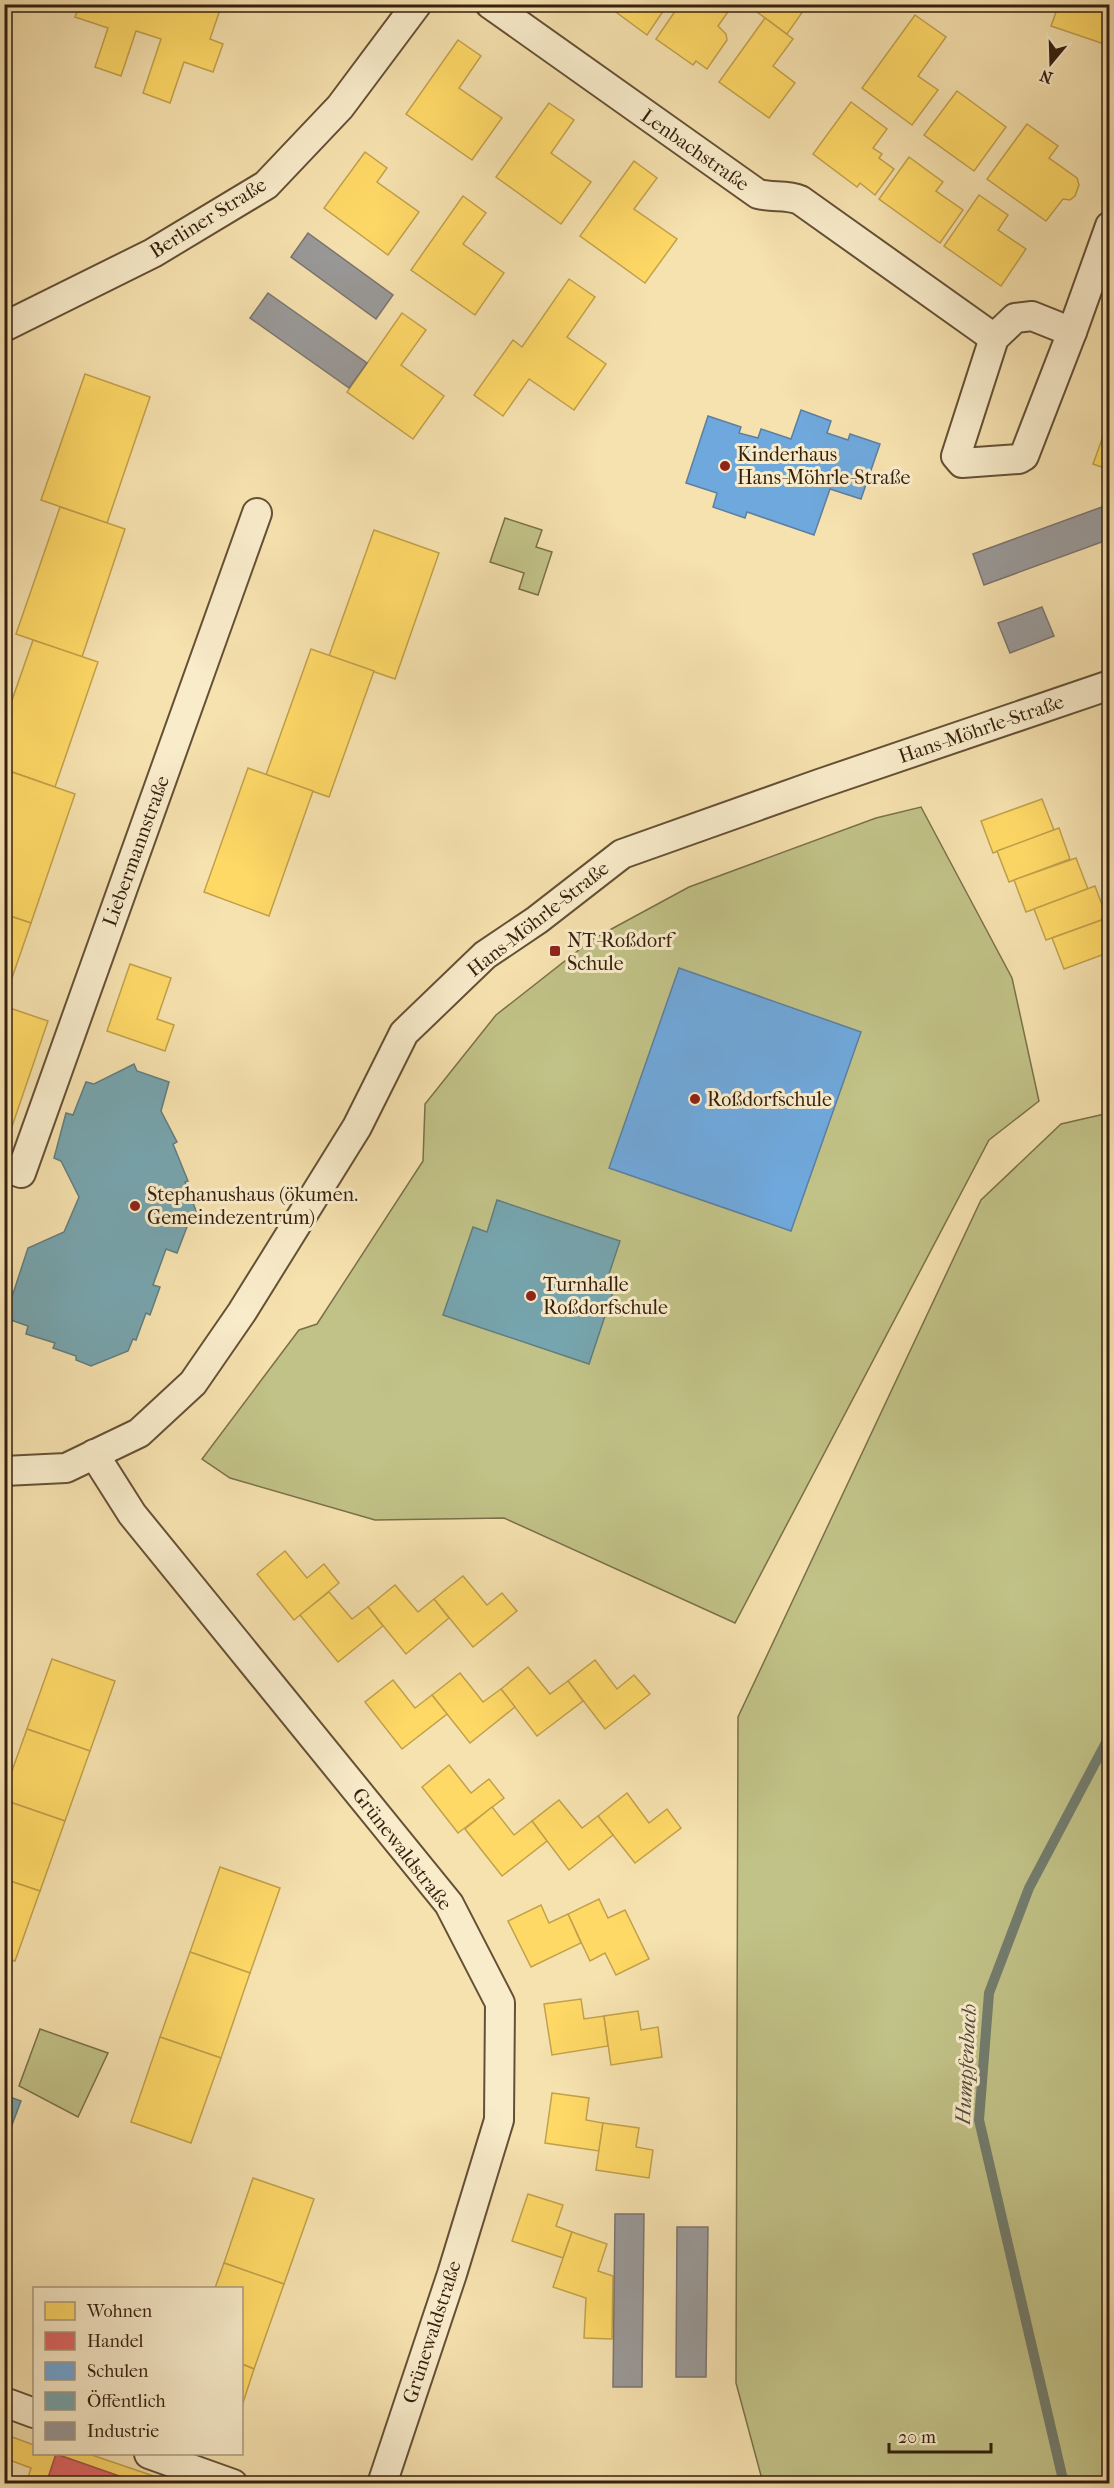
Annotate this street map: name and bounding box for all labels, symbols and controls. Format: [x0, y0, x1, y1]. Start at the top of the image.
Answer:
north arrow [1021, 33, 1081, 93]
text: N [1037, 65, 1055, 88]
street label: Lenbachstraße [637, 104, 753, 196]
street label: Berliner Straße [146, 173, 271, 263]
place label: Kinderhaus Hans-Möhrle-Straße [737, 443, 911, 489]
marker: Kinderhaus Hans-Möhrle-Straße [718, 459, 732, 473]
street label: Hans-Möhrle-Straße [895, 690, 1067, 768]
street label: Liebermannstraße [98, 772, 174, 930]
street label: Hans-Möhrle-Straße [463, 856, 613, 981]
place label: NT-Roßdorf Schule [567, 929, 676, 975]
marker: NT-Roßdorf Schule [548, 944, 562, 958]
place label: Roßdorfschule [707, 1088, 832, 1111]
marker: Roßdorfschule [688, 1092, 702, 1106]
place label: Stephanushaus (ökumen. Gemeindezentrum) [147, 1183, 358, 1229]
marker: Stephanushaus (ökumen. Gemeindezentrum) [128, 1199, 142, 1213]
place label: Turnhalle Roßdorfschule [543, 1273, 668, 1319]
marker: Turnhalle Roßdorfschule [524, 1289, 538, 1303]
street label: Grünewaldstraße [347, 1783, 457, 1915]
water label: Humpfenbach [951, 2003, 981, 2126]
street label: Grünewaldstraße [398, 2258, 466, 2406]
legend [33, 2287, 243, 2455]
text: Wohnen [86, 2301, 153, 2322]
text: Handel [87, 2331, 144, 2352]
text: Schulen [87, 2361, 149, 2382]
text: Öffentlich [87, 2390, 166, 2412]
scale bar [889, 2416, 991, 2454]
text: Industrie [87, 2421, 159, 2442]
text: 20 m [898, 2427, 936, 2448]

